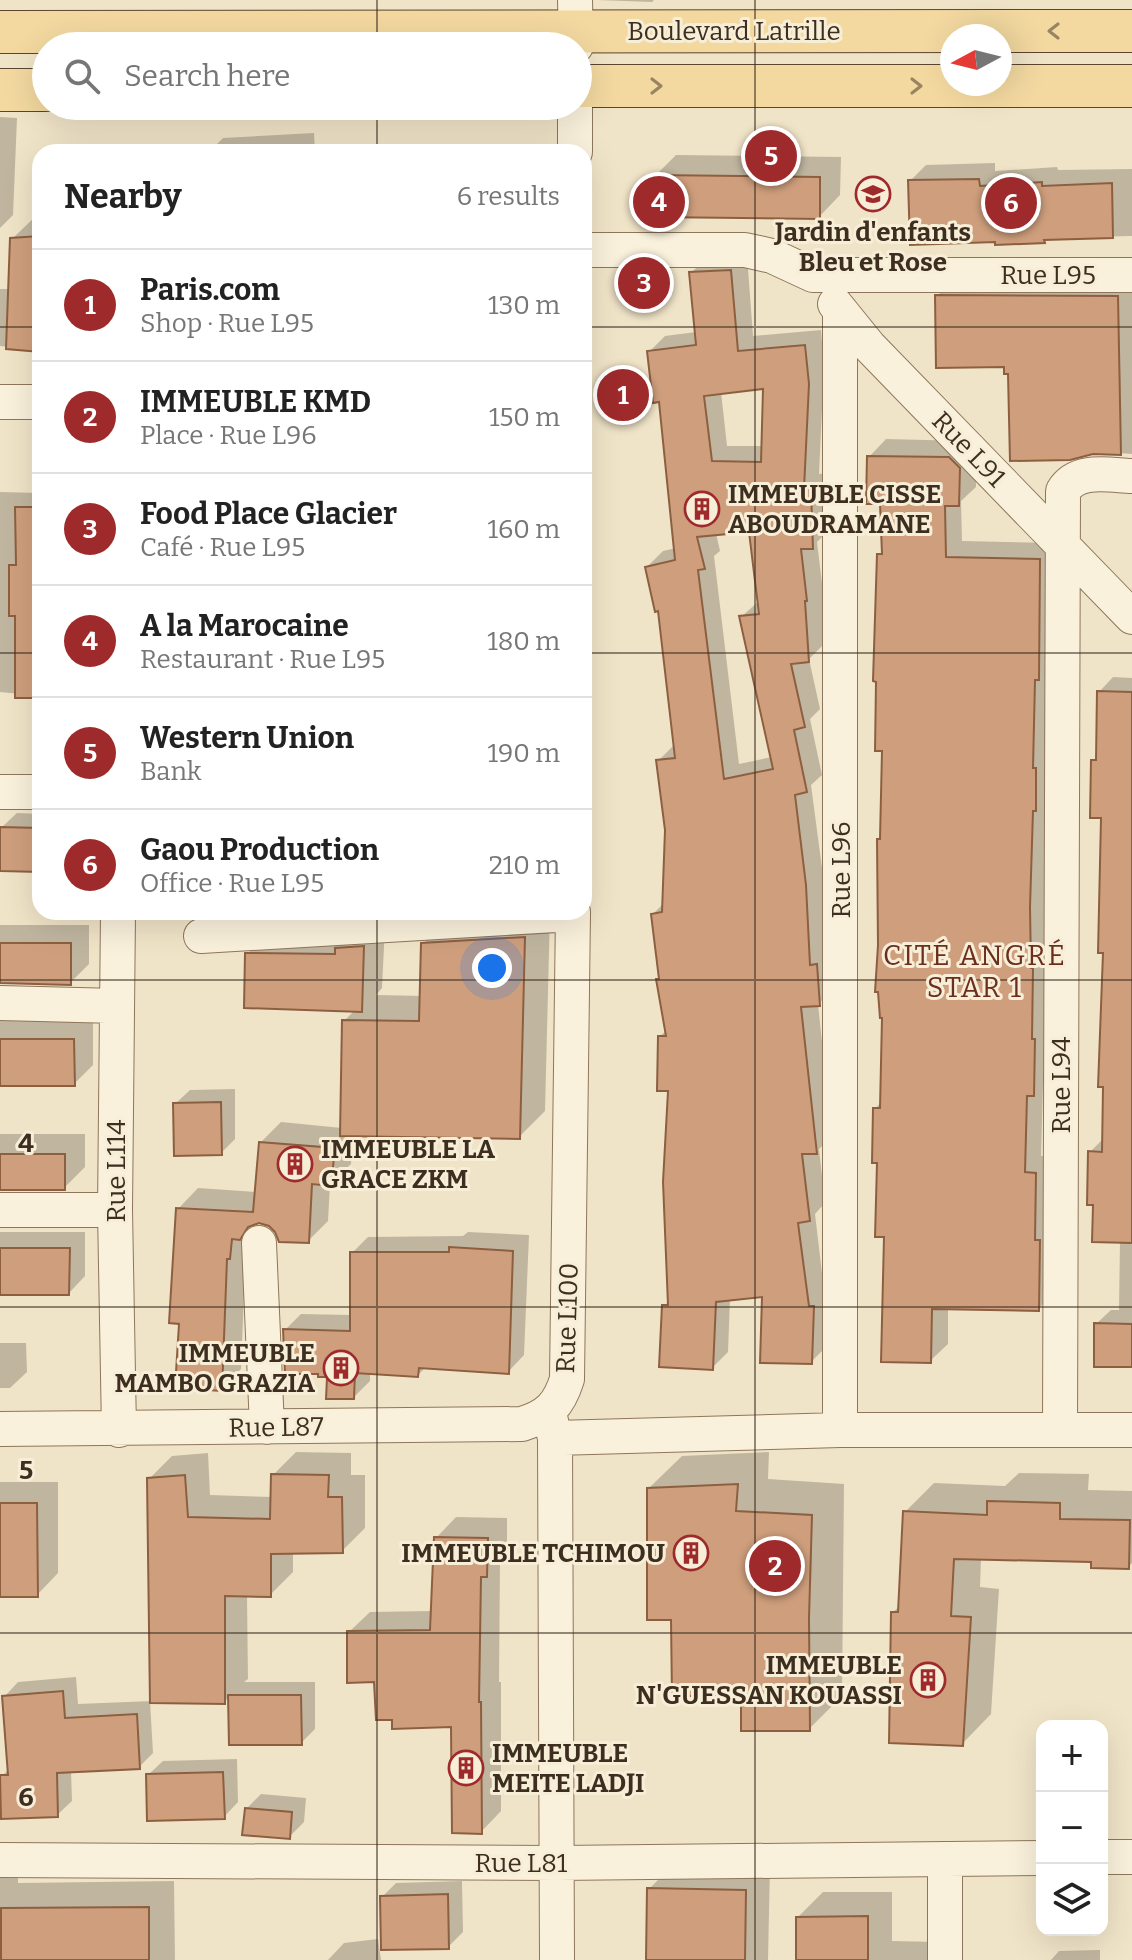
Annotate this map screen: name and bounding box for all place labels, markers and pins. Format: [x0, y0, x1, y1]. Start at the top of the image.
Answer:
pin: 5 [745, 126, 797, 186]
pin: 4 [633, 172, 685, 232]
pin: 6 [985, 173, 1037, 233]
school or university icon: Jardin d'enfants Bleu et Rose [854, 175, 892, 213]
place label: Jardin d'enfants Bleu et Rose [773, 217, 971, 278]
pin: 3 [618, 253, 670, 313]
pin: 1 [597, 365, 649, 425]
place label: IMMEUBLE CISSE ABOUDRAMANE [728, 479, 941, 540]
building icon: IMMEUBLE CISSE ABOUDRAMANE [683, 490, 721, 528]
place label: IMMEUBLE LA GRACE ZKM [321, 1134, 495, 1195]
building icon: IMMEUBLE LA GRACE ZKM [276, 1145, 314, 1183]
place label: IMMEUBLE MAMBO GRAZIA [114, 1338, 315, 1399]
building icon: IMMEUBLE MAMBO GRAZIA [322, 1349, 360, 1387]
building icon: IMMEUBLE TCHIMOU [672, 1534, 710, 1572]
pin: 2 [749, 1536, 801, 1596]
place label: IMMEUBLE TCHIMOU [401, 1538, 665, 1569]
place label: IMMEUBLE N'GUESSAN KOUASSI [636, 1650, 902, 1711]
building icon: IMMEUBLE N'GUESSAN KOUASSI [909, 1661, 947, 1699]
place label: IMMEUBLE MEITE LADJI [492, 1738, 644, 1799]
building icon: IMMEUBLE MEITE LADJI [447, 1749, 485, 1787]

